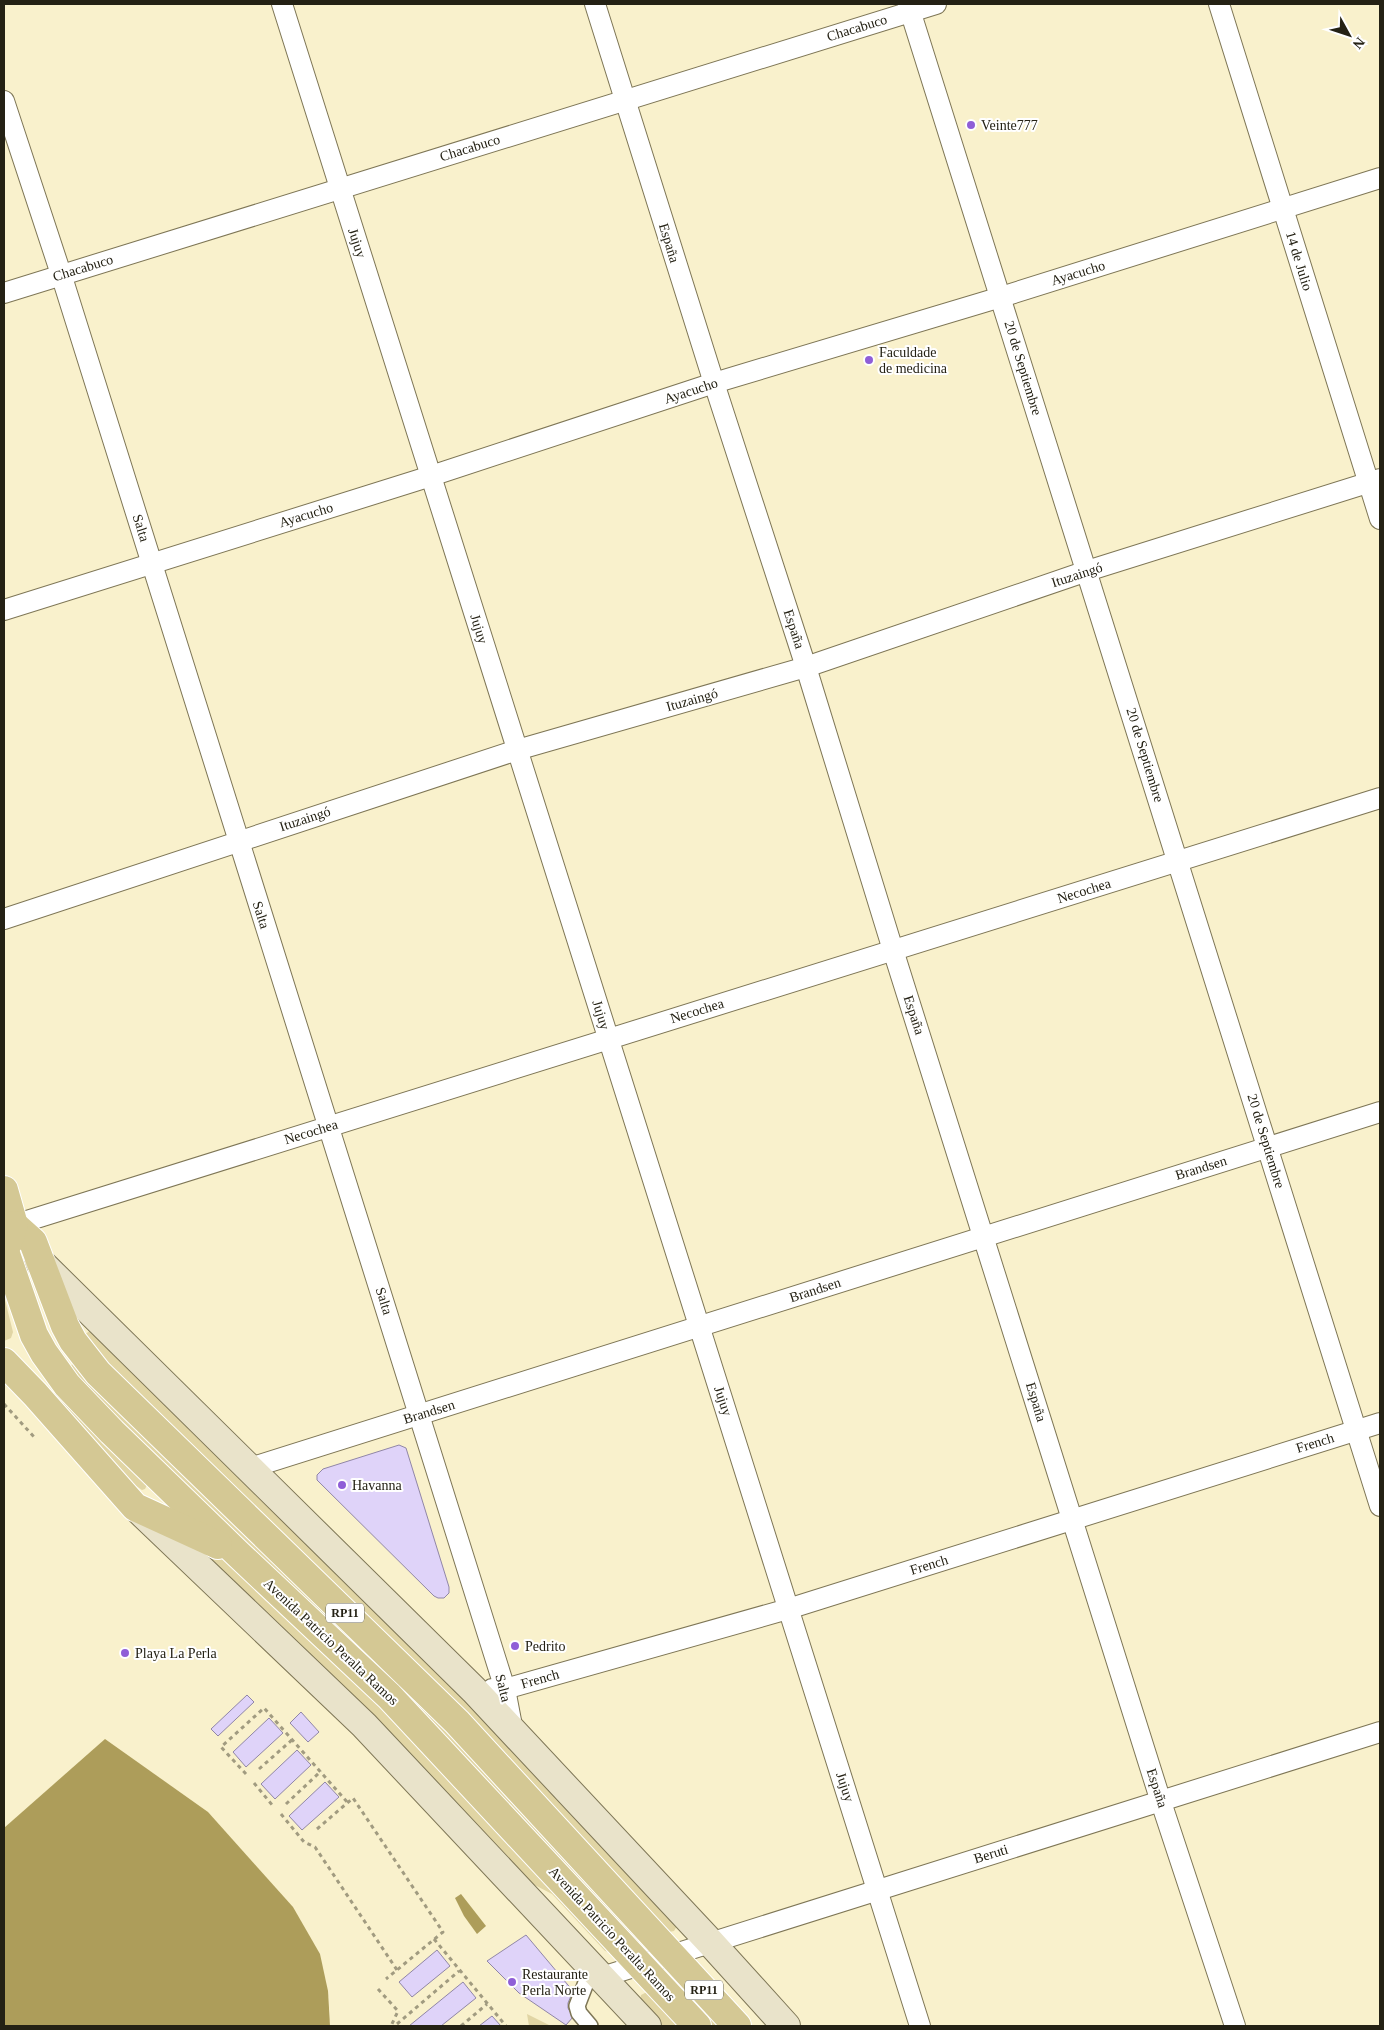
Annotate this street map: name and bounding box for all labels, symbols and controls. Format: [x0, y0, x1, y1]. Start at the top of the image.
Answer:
north arrow [1324, 10, 1374, 60]
street label: Chacabuco [825, 12, 889, 44]
text: N [1350, 34, 1368, 52]
place label: Veinte777 [981, 118, 1038, 133]
marker: Veinte777 [965, 119, 977, 131]
street label: Chacabuco [438, 132, 502, 164]
street label: España [656, 221, 682, 265]
street label: Jujuy [345, 226, 369, 260]
street label: 14 de Julio [1283, 229, 1315, 293]
street label: Chacabuco [51, 252, 115, 284]
street label: Ayacucho [1049, 258, 1107, 288]
street label: 20 de Septiembre [1002, 319, 1044, 417]
place label: Faculdade de medicina [879, 345, 948, 376]
marker: Faculdade de medicina [863, 354, 875, 366]
street label: Ayacucho [662, 375, 720, 407]
street label: Ayacucho [277, 500, 335, 530]
street label: Salta [130, 512, 152, 544]
street label: Ituzaingó [1050, 560, 1104, 590]
street label: España [781, 607, 808, 651]
street label: Jujuy [467, 612, 491, 646]
street label: Ituzaingó [665, 686, 719, 714]
street label: 20 de Septiembre [1124, 706, 1166, 804]
street label: Ituzaingó [278, 804, 332, 834]
street label: Necochea [1055, 876, 1113, 906]
street label: Salta [250, 899, 273, 931]
street label: España [901, 993, 928, 1037]
street label: Necochea [668, 996, 726, 1026]
street label: Jujuy [589, 998, 613, 1032]
street label: 20 de Septiembre [1245, 1092, 1287, 1190]
street label: Necochea [282, 1117, 340, 1147]
street label: Brandsen [1174, 1153, 1228, 1183]
street label: Brandsen [788, 1275, 842, 1305]
street label: Salta [373, 1285, 395, 1317]
street label: España [1023, 1380, 1049, 1424]
street label: Jujuy [711, 1384, 735, 1418]
street label: Brandsen [402, 1397, 456, 1427]
street label: French [1294, 1430, 1336, 1456]
place label: Havanna [352, 1478, 403, 1493]
marker: Havanna [336, 1479, 348, 1491]
street label: French [908, 1552, 950, 1578]
street label: Avenida Patricio Peralta Ramos [261, 1576, 401, 1708]
road number: RP11 [326, 1604, 364, 1622]
place label: Pedrito [525, 1639, 565, 1654]
marker: Pedrito [509, 1640, 521, 1652]
place label: Playa La Perla [135, 1646, 217, 1661]
marker: Playa La Perla [119, 1647, 131, 1659]
street label: French [519, 1666, 561, 1692]
street label: Salta [492, 1673, 514, 1704]
street label: España [1144, 1766, 1171, 1810]
street label: Jujuy [833, 1770, 857, 1804]
street label: Beruti [972, 1842, 1010, 1866]
street label: Avenida Patricio Peralta Ramos [546, 1864, 678, 2004]
place label: Restaurante Perla Norte [522, 1967, 588, 1998]
marker: Restaurante Perla Norte [506, 1976, 518, 1988]
road number: RP11 [685, 1980, 723, 2000]

